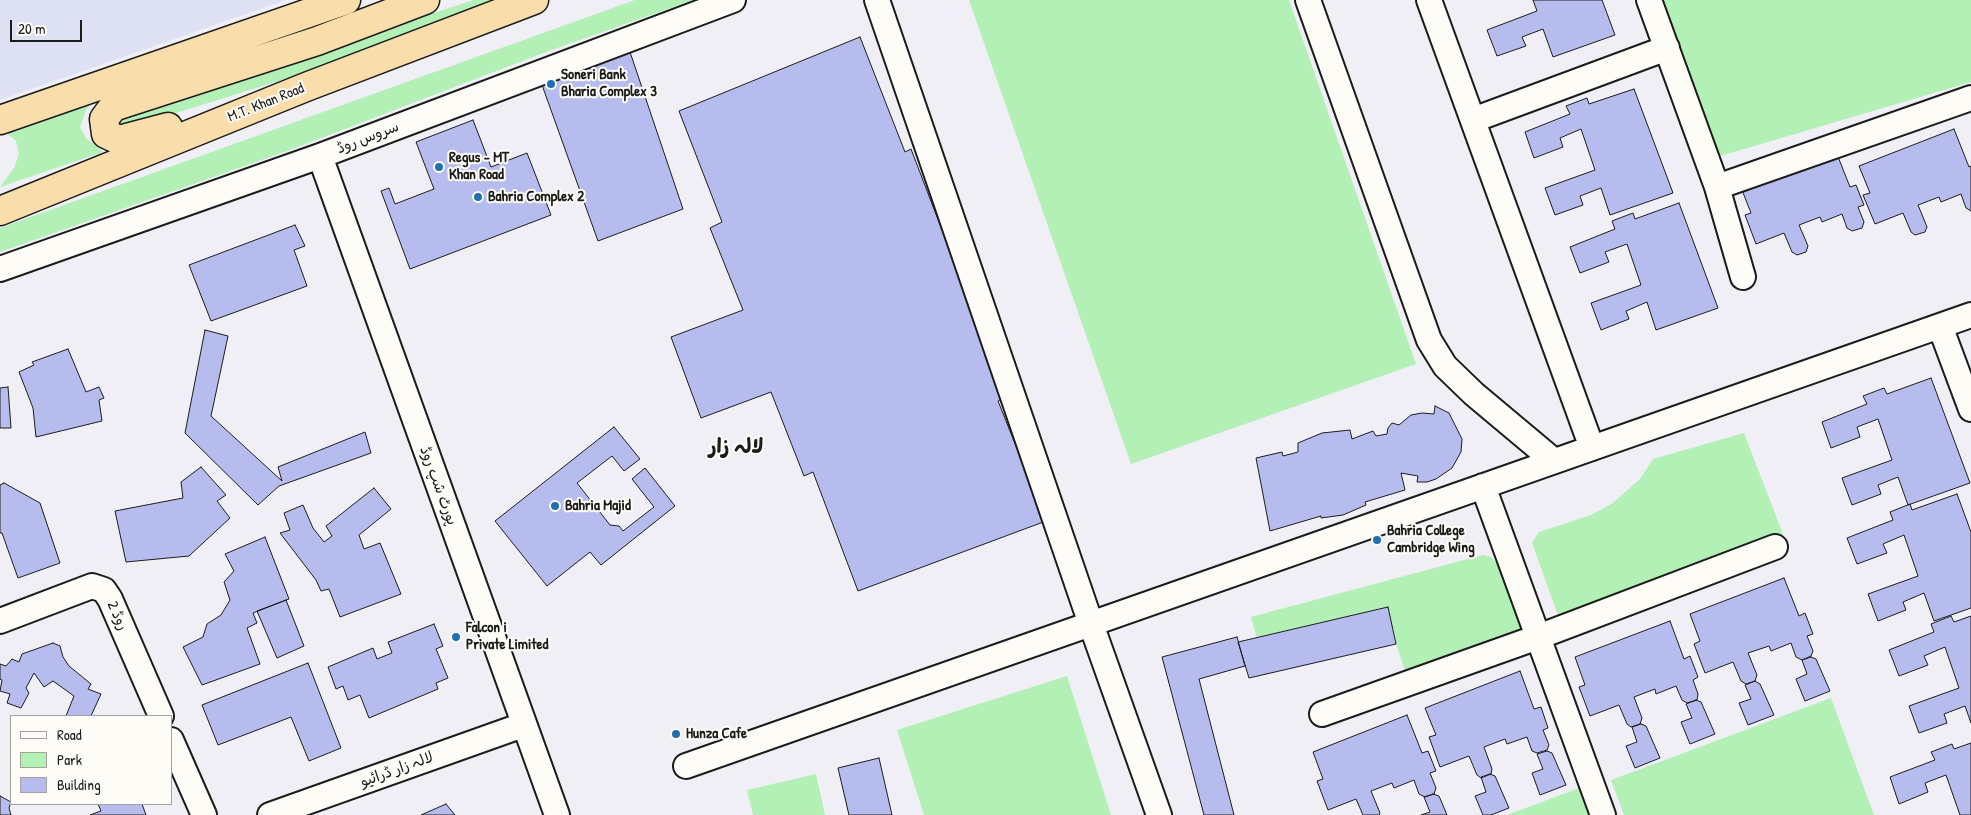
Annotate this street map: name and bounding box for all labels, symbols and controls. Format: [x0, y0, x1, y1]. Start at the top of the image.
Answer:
scale bar [12, 10, 85, 42]
text: 20 m [18, 18, 45, 39]
place label: Soneri Bank Bharia Complex 3 [561, 66, 657, 101]
marker: Soneri Bank Bharia Complex 3 [545, 78, 557, 90]
street label: M.T. Khan Road [225, 80, 307, 126]
street label: سروس روڈ [334, 118, 402, 158]
place label: Regus - MT Khan Road [449, 149, 509, 184]
marker: Regus - MT Khan Road [433, 161, 445, 173]
place label: Bahria Complex 2 [488, 188, 584, 206]
marker: Bahria Complex 2 [472, 191, 484, 203]
district label: لالہ زار [709, 436, 763, 460]
street label: پورٹ شپ روڈ [415, 444, 461, 528]
place label: Bahria Majid [565, 497, 631, 515]
marker: Bahria Majid [549, 500, 561, 512]
place label: Bahria College Cambridge Wing [1387, 522, 1475, 557]
marker: Bahria College Cambridge Wing [1371, 534, 1383, 546]
street label: روڈ 2 [103, 598, 131, 634]
place label: Falcon i Private Limited [466, 619, 548, 654]
marker: Falcon i Private Limited [450, 631, 462, 643]
legend [10, 715, 172, 805]
text: Road [57, 724, 82, 745]
place label: Hunza Cafe [686, 725, 747, 743]
marker: Hunza Cafe [670, 728, 682, 740]
street label: لالہ زار ڈرائیو [358, 748, 436, 792]
text: Park [57, 749, 82, 770]
text: Building [57, 774, 101, 795]

